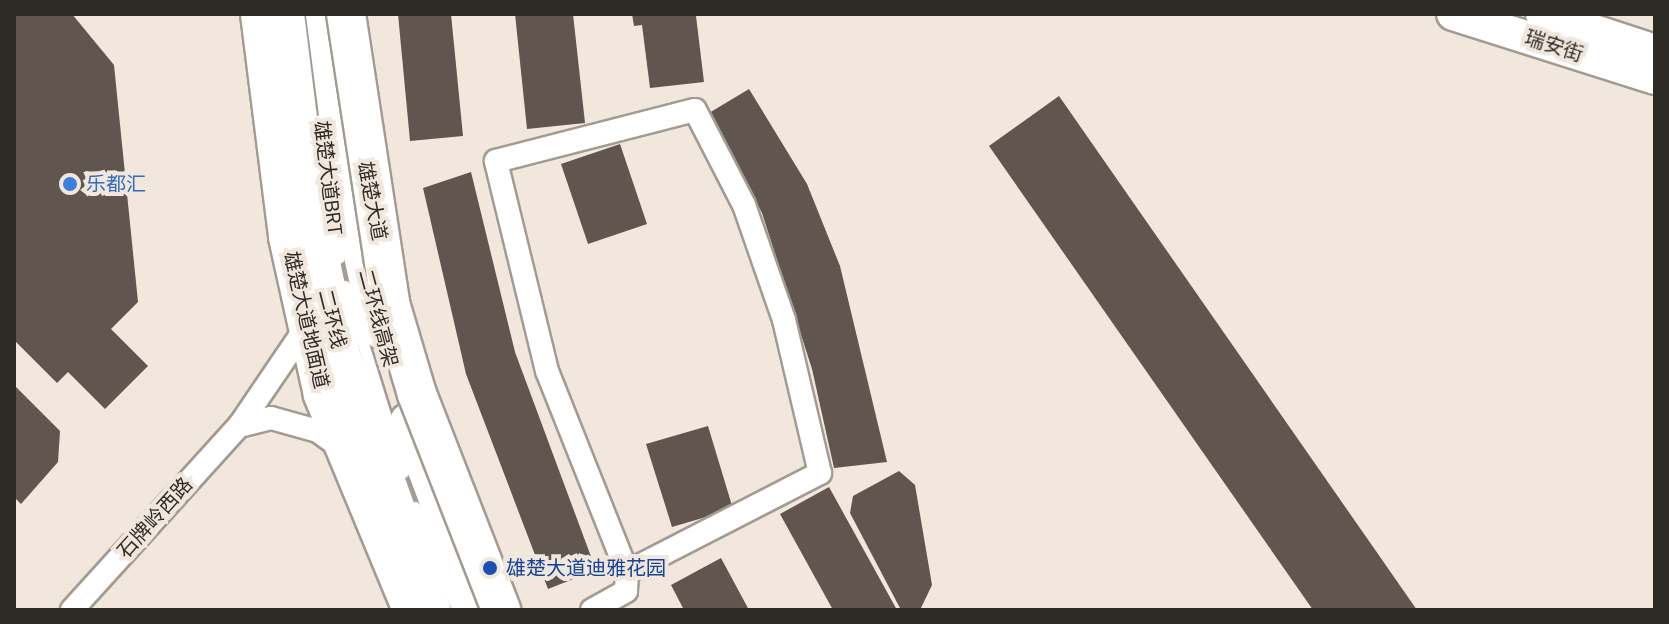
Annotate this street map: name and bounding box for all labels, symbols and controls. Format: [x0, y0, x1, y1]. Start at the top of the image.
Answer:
street label: 瑞安街 [1522, 25, 1586, 67]
street label: 雄楚大道BRT [309, 119, 347, 237]
street label: 雄楚大道 [353, 159, 391, 243]
place label: 乐都汇 [86, 172, 146, 196]
marker: 乐都汇 [61, 175, 79, 193]
street label: 雄楚大道地面道 [279, 249, 333, 391]
street label: 二环线高架 [353, 267, 403, 369]
street label: 二环线 [313, 287, 351, 351]
street label: 石牌岭西路 [113, 473, 197, 563]
place label: 雄楚大道迪雅花园 [506, 556, 666, 580]
marker: 雄楚大道迪雅花园 [481, 559, 499, 577]

